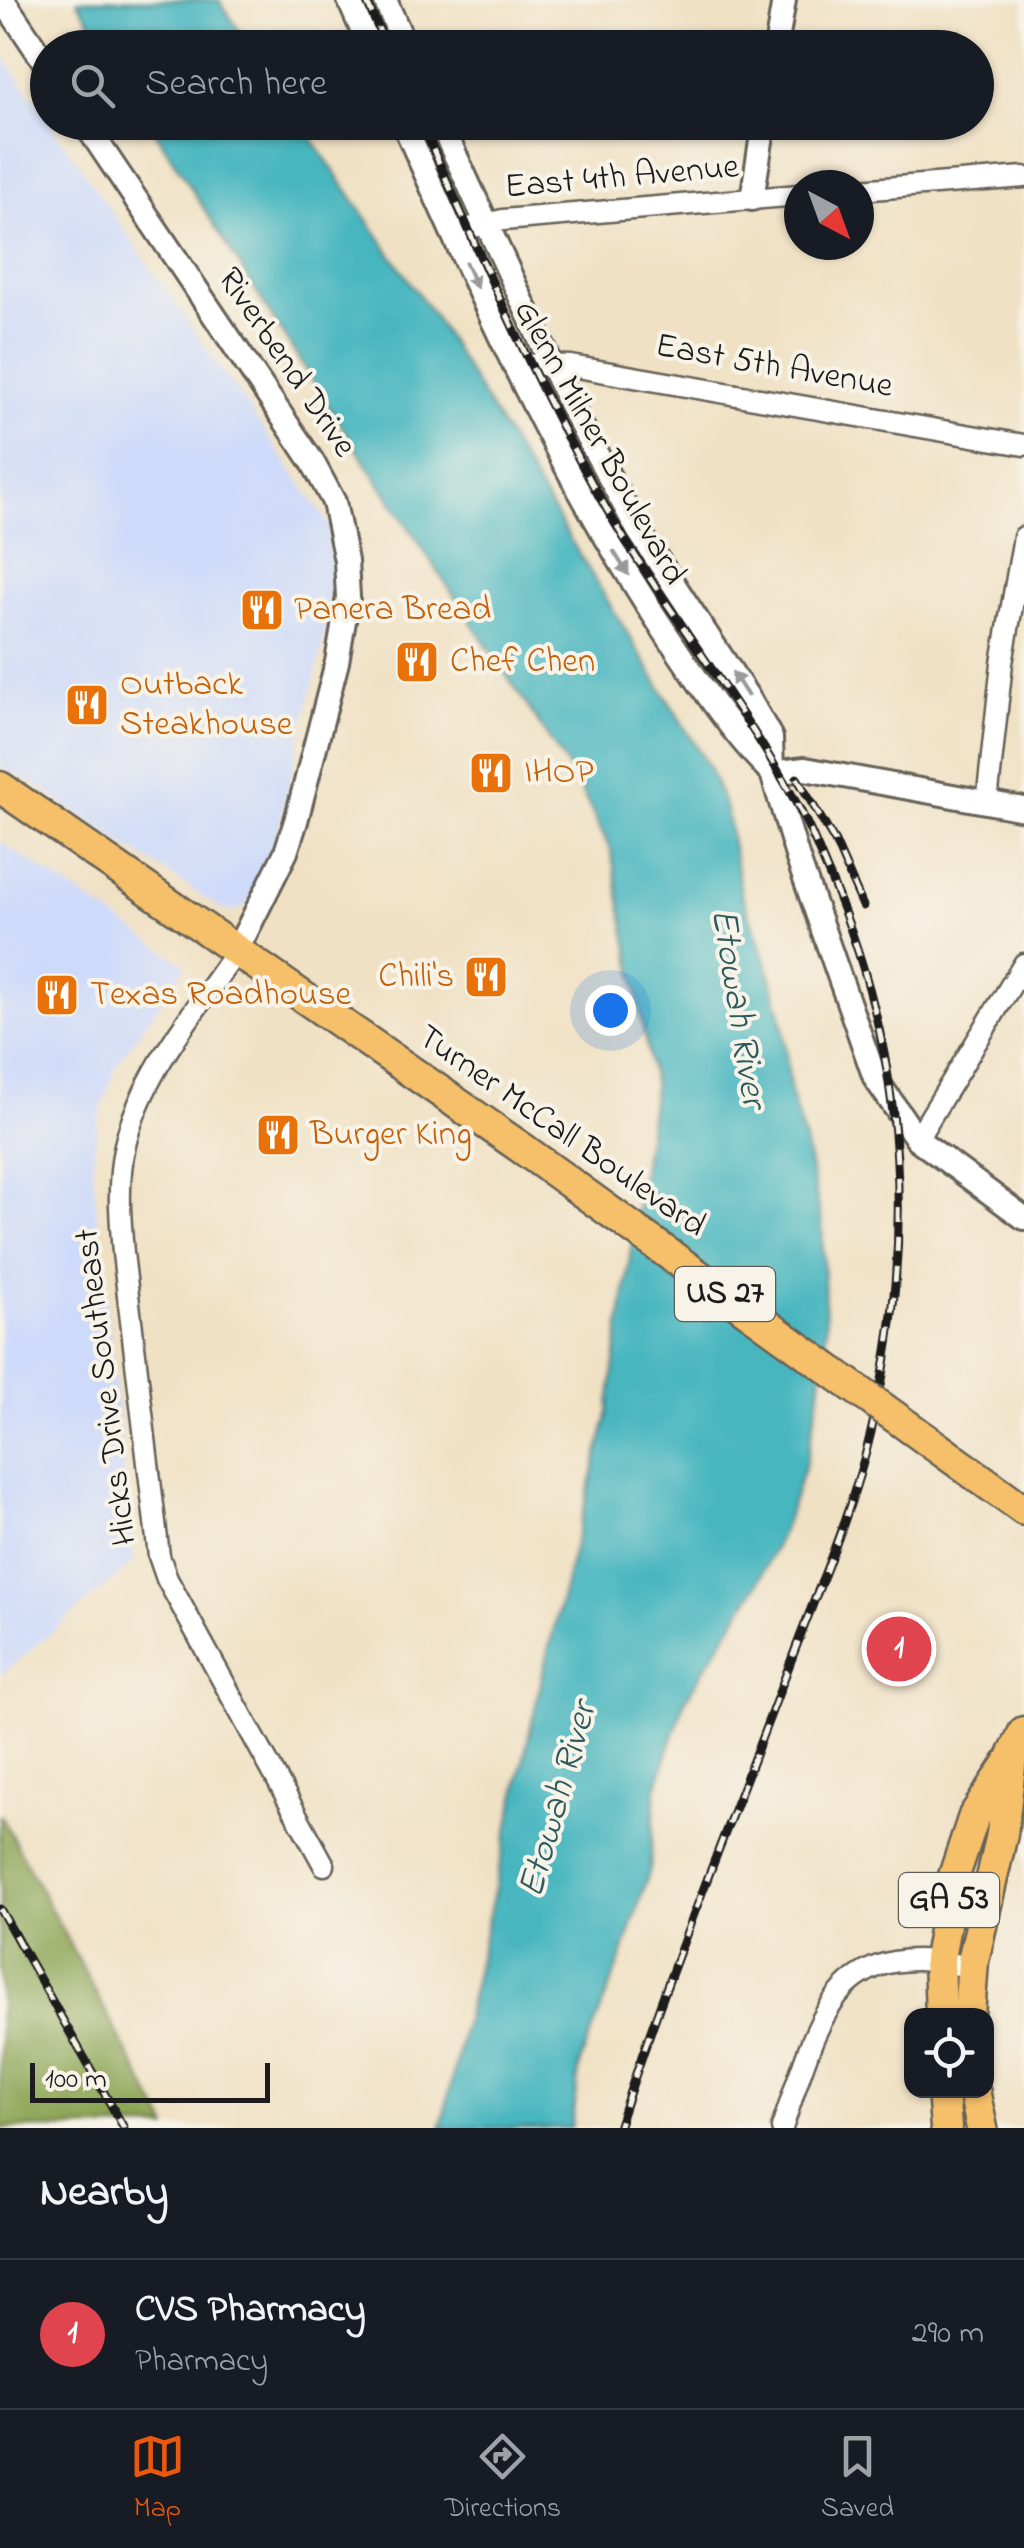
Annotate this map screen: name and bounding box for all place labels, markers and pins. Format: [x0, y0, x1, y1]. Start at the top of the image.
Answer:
place label: Panera Bread [294, 585, 491, 636]
restaurant icon: Panera Bread [239, 587, 285, 633]
place label: Chef Chen [450, 637, 595, 688]
restaurant icon: Chef Chen [394, 639, 440, 685]
place label: Outback Steakhouse [120, 660, 293, 751]
restaurant icon: Outback Steakhouse [64, 682, 110, 728]
place label: IHOP [524, 748, 594, 799]
restaurant icon: IHOP [468, 750, 514, 796]
place label: Chili's [378, 952, 454, 1003]
restaurant icon: Chili's [463, 954, 509, 1000]
place label: Texas Roadhouse [90, 970, 352, 1021]
restaurant icon: Texas Roadhouse [34, 972, 80, 1018]
place label: Burger King [309, 1110, 472, 1161]
restaurant icon: Burger King [255, 1112, 301, 1158]
pin: 1 [866, 1612, 932, 1686]

